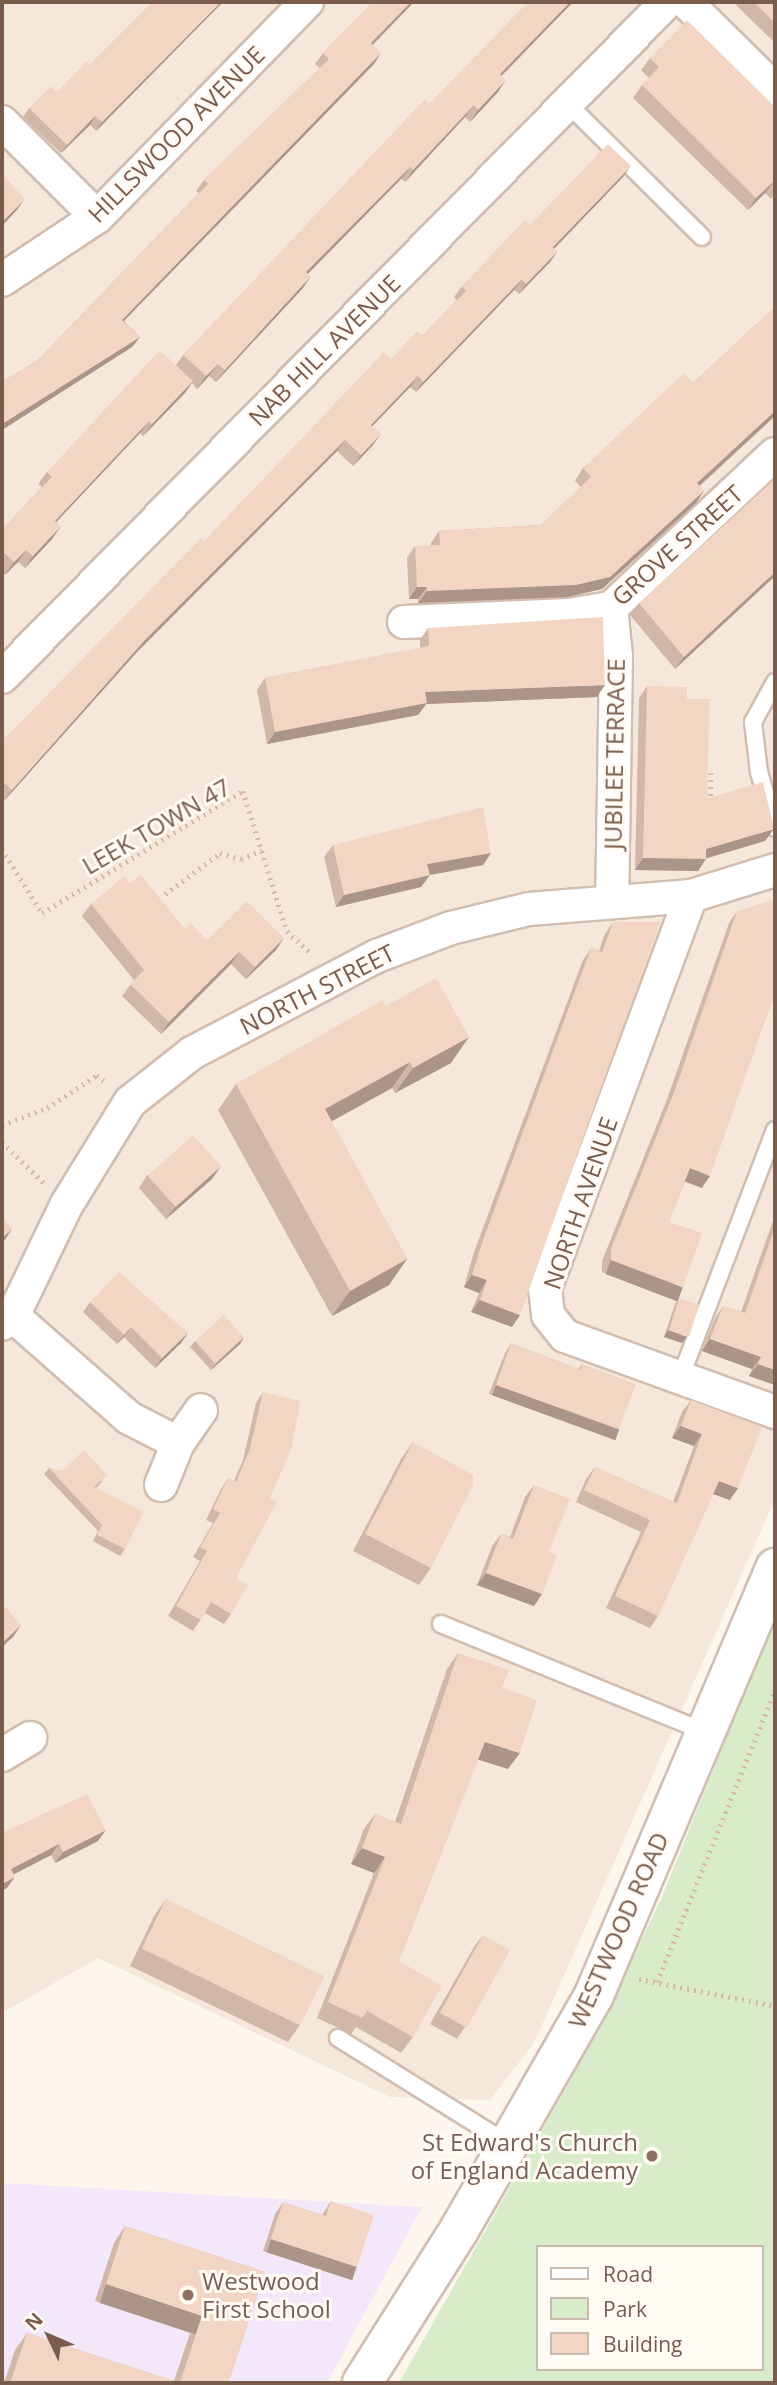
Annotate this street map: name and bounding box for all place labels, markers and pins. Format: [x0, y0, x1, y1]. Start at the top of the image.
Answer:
place label: St Edward's Church of England Academy [411, 2128, 638, 2184]
marker: St Edward's Church of England Academy [644, 2148, 660, 2164]
place label: Westwood First School [202, 2267, 331, 2323]
marker: Westwood First School [180, 2287, 196, 2303]

